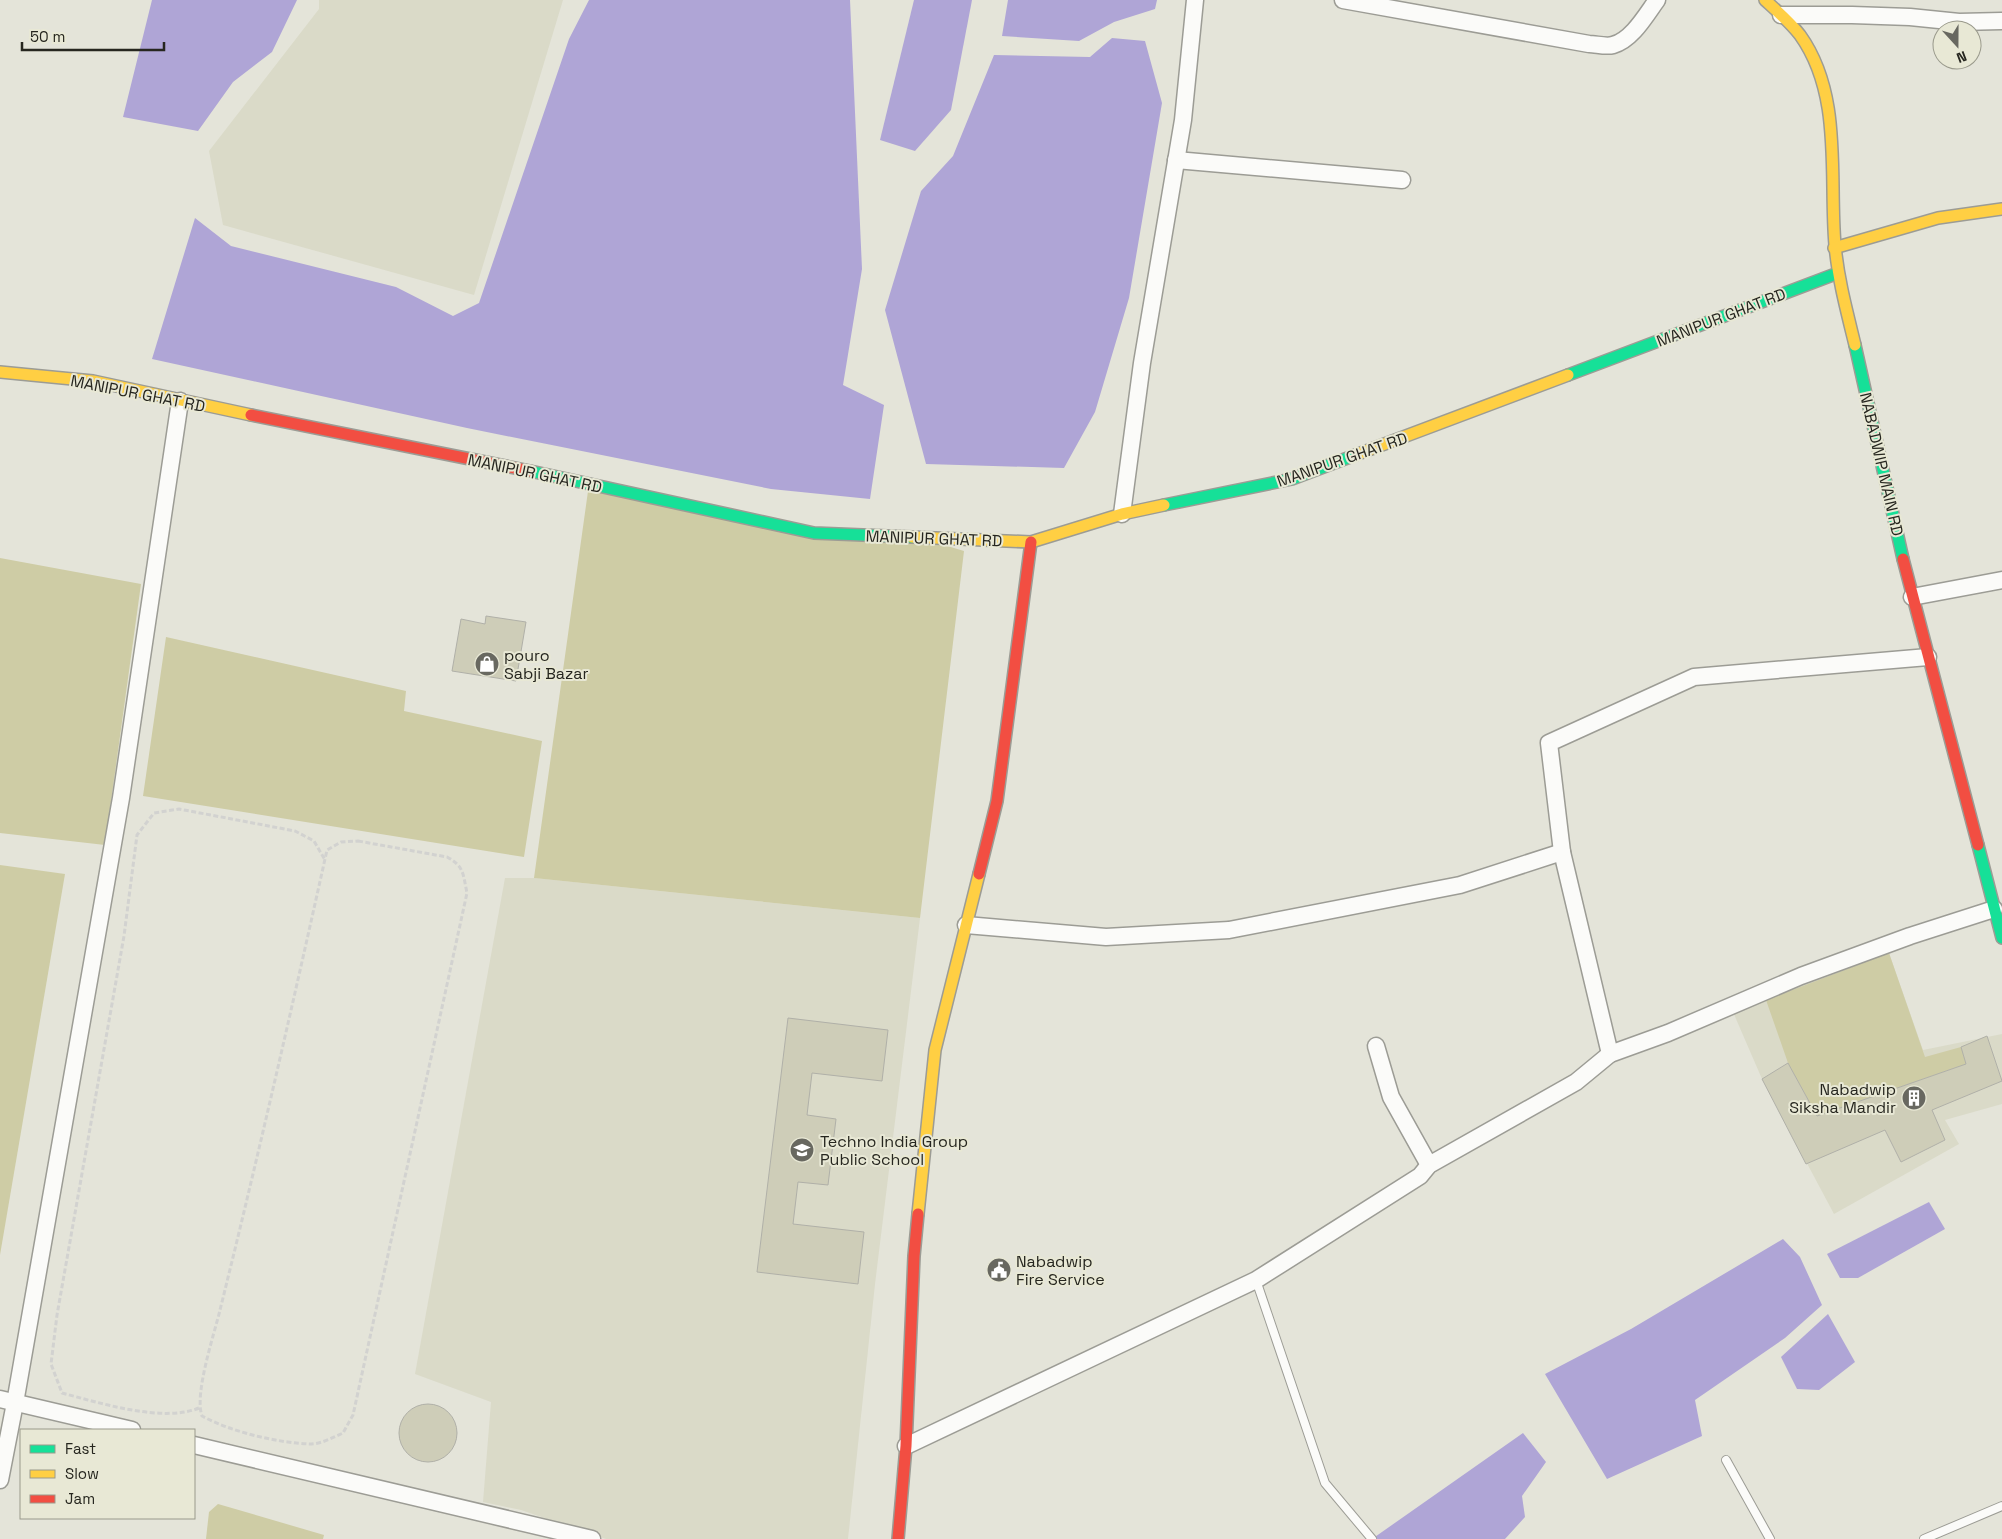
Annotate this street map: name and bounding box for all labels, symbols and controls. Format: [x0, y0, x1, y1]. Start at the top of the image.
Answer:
scale bar [22, 20, 165, 52]
north arrow [1932, 20, 1982, 70]
text: 50 m [30, 27, 65, 46]
text: N [1954, 47, 1969, 67]
street label: MANIPUR GHAT RD [1654, 283, 1789, 352]
street label: MANIPUR GHAT RD [69, 370, 207, 417]
street label: NABADWIP MAIN RD [1855, 390, 1908, 538]
street label: MANIPUR GHAT RD [1274, 427, 1410, 492]
street label: MANIPUR GHAT RD [466, 449, 604, 498]
street label: MANIPUR GHAT RD [865, 526, 1003, 551]
place label: pouro Sabji Bazar [504, 645, 589, 684]
shop icon: pouro Sabji Bazar [474, 651, 500, 677]
place label: Nabadwip Siksha Mandir [1789, 1079, 1896, 1118]
building icon: Nabadwip Siksha Mandir [1901, 1085, 1927, 1111]
place label: Techno India Group Public School [820, 1131, 968, 1170]
school or university icon: Techno India Group Public School [789, 1137, 815, 1163]
place label: Nabadwip Fire Service [1016, 1251, 1105, 1290]
public building icon: Nabadwip Fire Service [986, 1257, 1012, 1283]
legend [20, 1429, 195, 1519]
text: Fast [65, 1439, 96, 1458]
text: Slow [65, 1464, 99, 1483]
text: Jam [65, 1489, 95, 1508]

